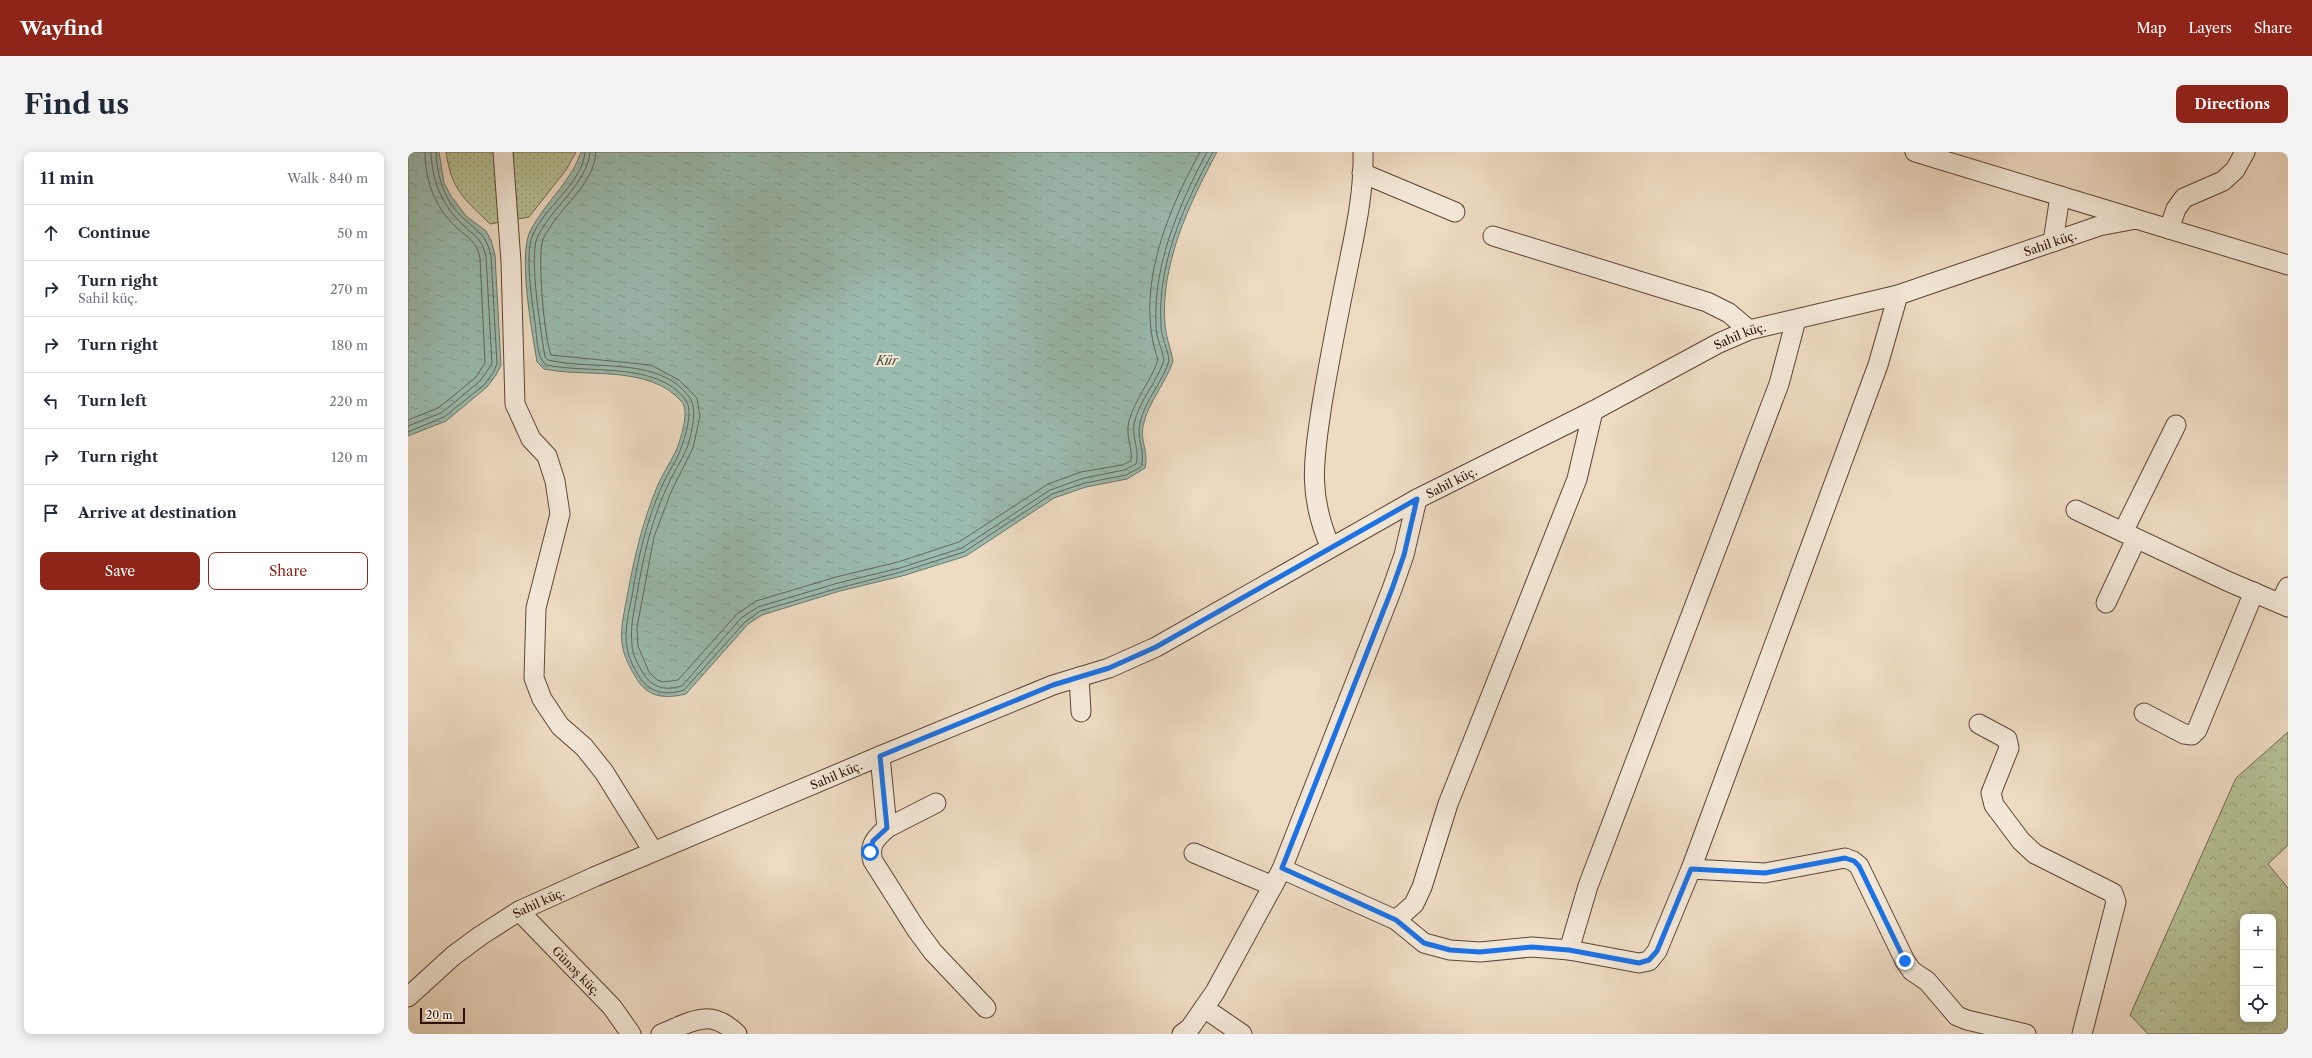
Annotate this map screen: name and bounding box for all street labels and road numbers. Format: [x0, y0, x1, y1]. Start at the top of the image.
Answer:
street label: Sahil küç. [2021, 227, 2078, 259]
street label: Sahil küç. [1711, 319, 1767, 352]
street label: Sahil küç. [1423, 463, 1479, 501]
street label: Sahil küç. [808, 757, 864, 792]
street label: Sahil küç. [510, 884, 567, 921]
street label: Günəş küç. [549, 943, 604, 999]

